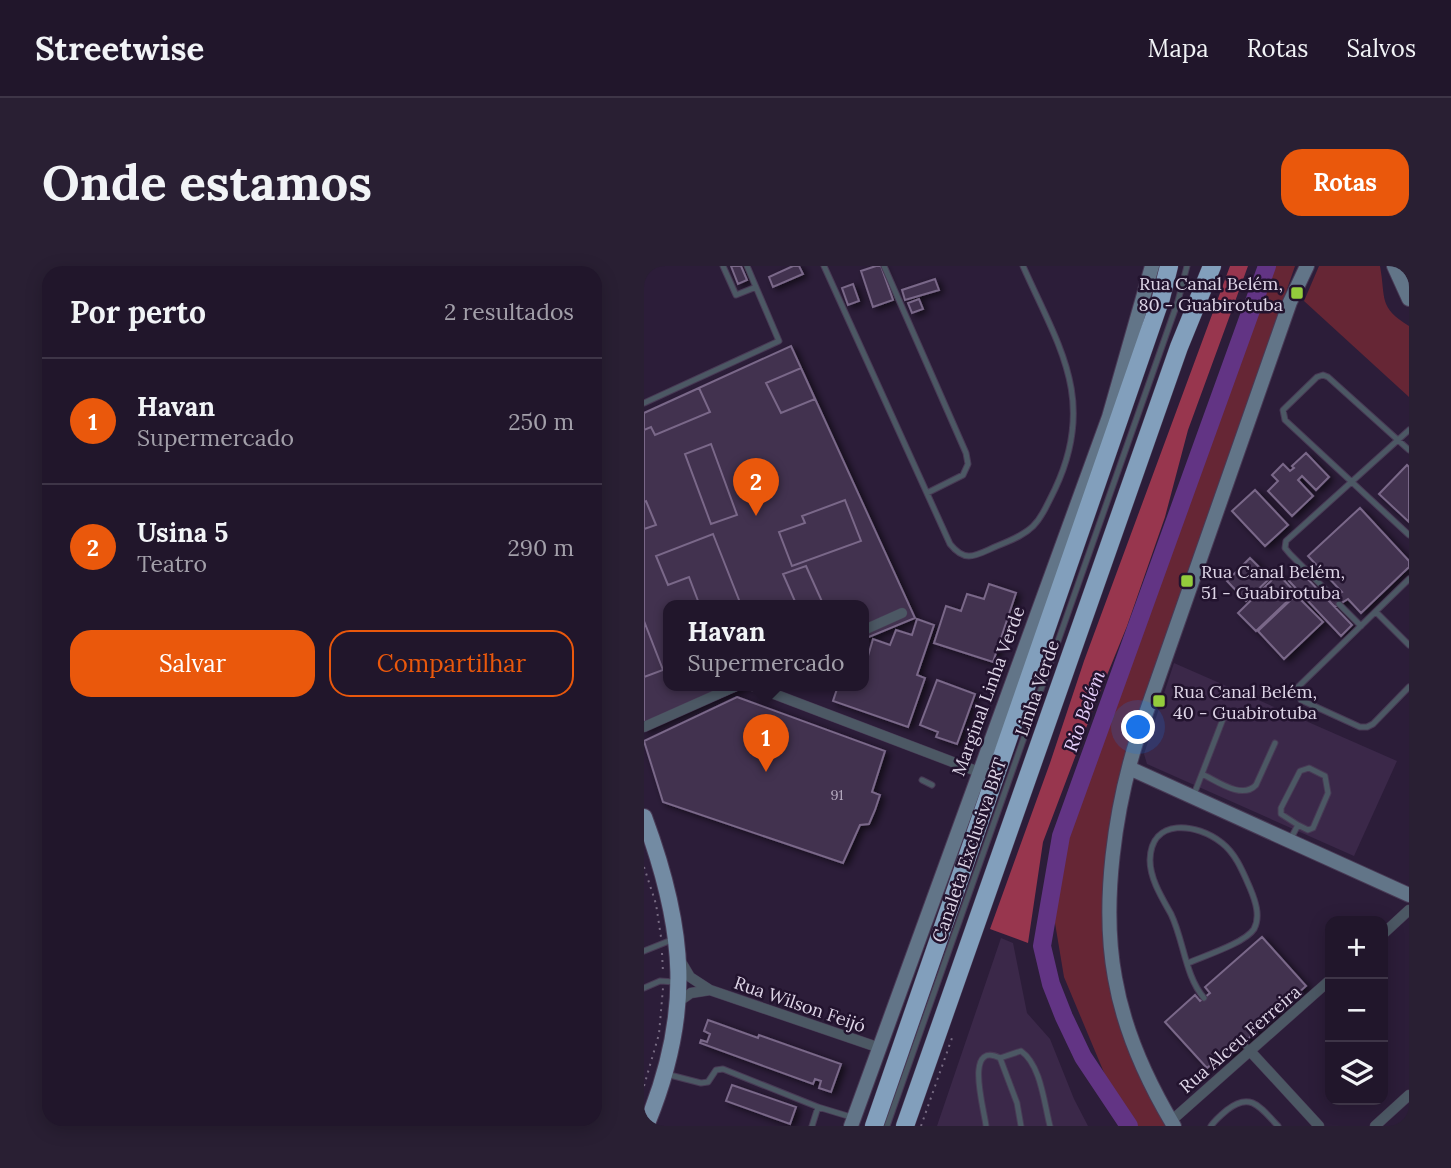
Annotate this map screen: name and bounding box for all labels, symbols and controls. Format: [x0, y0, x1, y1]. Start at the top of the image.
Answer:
text: Streetwise [35, 27, 204, 69]
text: Mapa [1148, 33, 1209, 64]
text: Rotas [1247, 33, 1308, 64]
text: Salvos [1346, 33, 1416, 64]
button: Rotas [1281, 149, 1409, 216]
text: Onde estamos [42, 151, 372, 213]
place label: Rua Canal Belém, 80 - Guabirotuba [1138, 272, 1283, 316]
marker: Rua Canal Belém, 80 - Guabirotuba [1289, 285, 1305, 301]
text: Por perto [70, 293, 206, 331]
text: 2 resultados [444, 297, 574, 326]
text: Havan [137, 390, 215, 423]
text: 1 [88, 407, 98, 436]
text: 250 m [508, 407, 574, 436]
text: Supermercado [137, 423, 294, 452]
pin: 2 [733, 458, 779, 516]
text: Usina 5 [137, 516, 228, 549]
text: 2 [87, 533, 99, 562]
text: 290 m [507, 533, 574, 562]
text: Teatro [137, 549, 207, 578]
place label: Rua Canal Belém, 51 - Guabirotuba [1201, 560, 1345, 604]
marker: Rua Canal Belém, 51 - Guabirotuba [1179, 573, 1195, 589]
popup [663, 600, 869, 691]
street label: Marginal Linha Verde [947, 603, 1029, 779]
text: Havan [688, 615, 766, 648]
button: Salvar [70, 630, 315, 697]
button: Compartilhar [329, 630, 574, 697]
street label: Linha Verde [1010, 637, 1064, 739]
text: Supermercado [688, 648, 844, 677]
water label: Rio Belém [1058, 667, 1110, 755]
place label: Rua Canal Belém, 40 - Guabirotuba [1173, 680, 1317, 724]
marker: Rua Canal Belém, 40 - Guabirotuba [1151, 693, 1167, 709]
your location [1121, 710, 1155, 744]
pin: 1 [743, 714, 789, 772]
street label: Canaleta Exclusiva BRT [927, 754, 1012, 945]
house number: 91 [830, 786, 844, 804]
map controls [1325, 916, 1388, 1105]
button: + [1325, 916, 1388, 979]
street label: Rua Wilson Feijó [731, 971, 869, 1037]
button: − [1325, 979, 1388, 1042]
street label: Rua Alceu Ferreira [1175, 980, 1305, 1098]
button: layers [1325, 1042, 1388, 1105]

